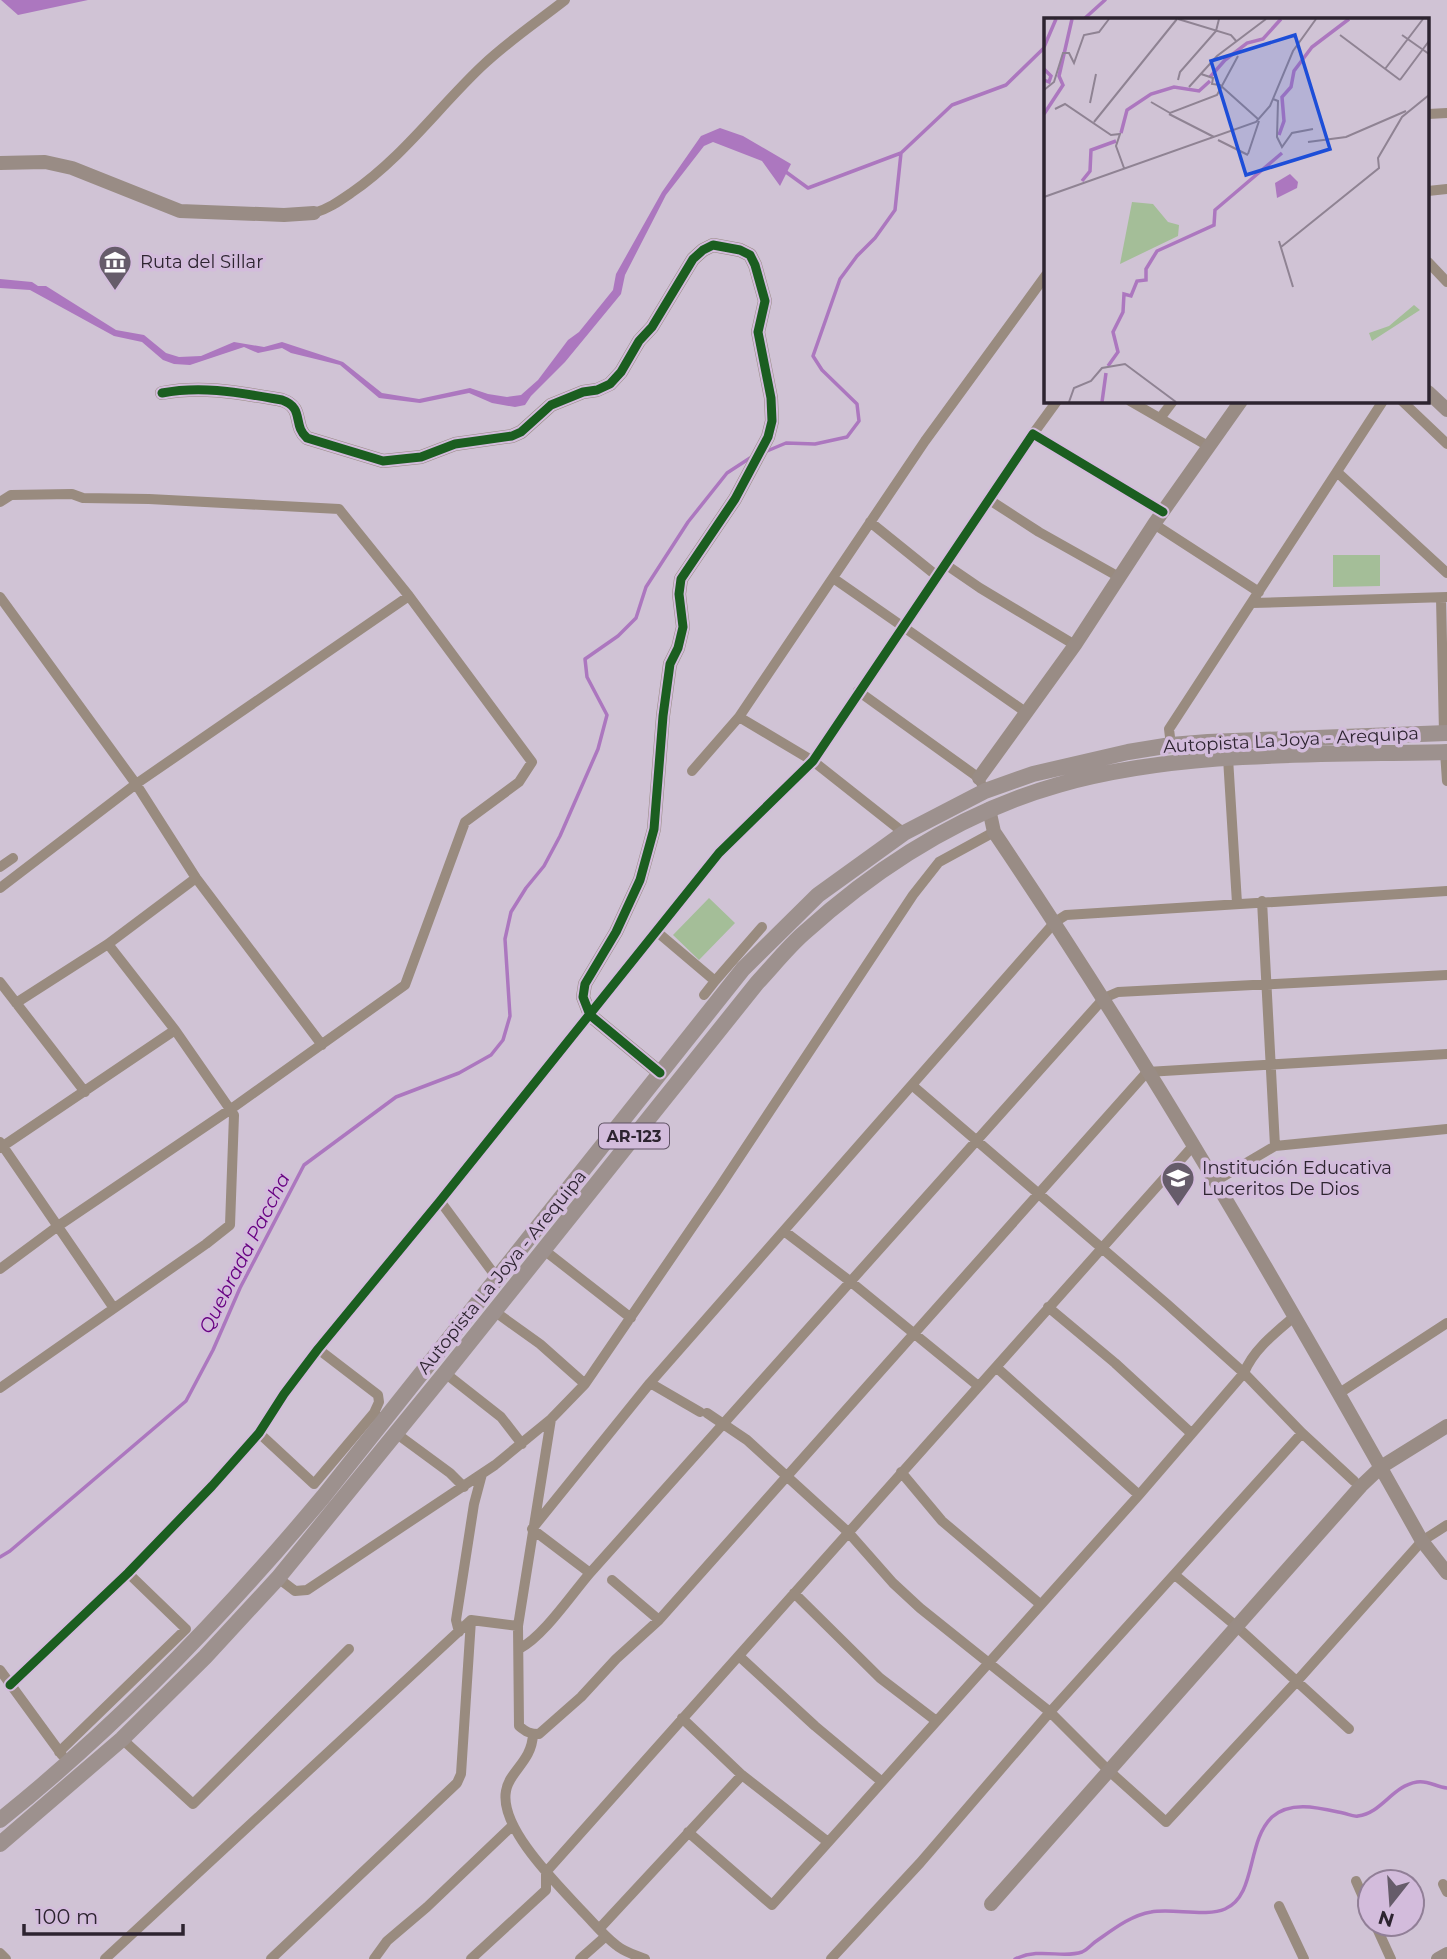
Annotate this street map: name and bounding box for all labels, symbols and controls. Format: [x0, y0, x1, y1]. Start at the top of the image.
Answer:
inset map [1044, 18, 1430, 402]
museum icon: Ruta del Sillar [96, 243, 134, 292]
place label: Ruta del Sillar [140, 251, 263, 273]
street label: Autopista La Joya - Arequipa [1163, 722, 1419, 758]
road number: AR-123 [599, 1124, 669, 1148]
place label: Institución Educativa Luceritos De Dios [1202, 1157, 1392, 1200]
school or university icon: Institución Educativa Luceritos De Dios [1159, 1159, 1197, 1208]
street label: Autopista La Joya - Arequipa [413, 1166, 591, 1378]
water label: Quebrada Paccha [194, 1169, 295, 1337]
north arrow [1356, 1868, 1426, 1938]
scale bar [24, 1892, 184, 1936]
text: 100 m [35, 1904, 98, 1929]
text: N [1375, 1906, 1397, 1932]

